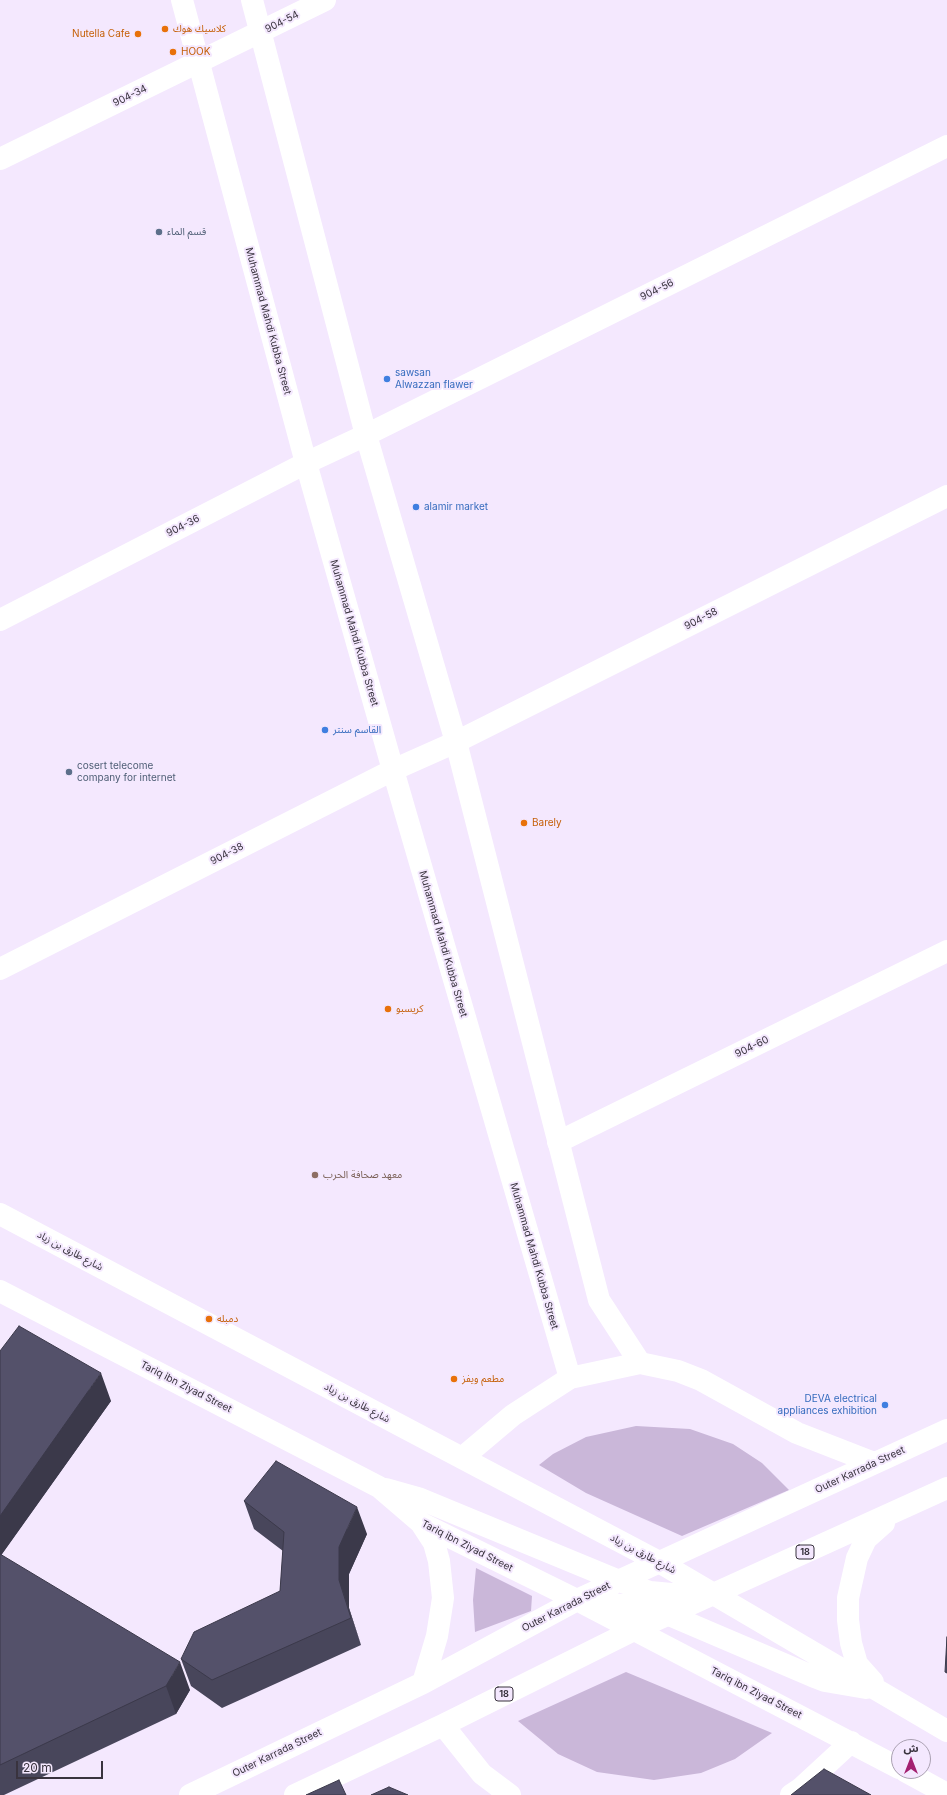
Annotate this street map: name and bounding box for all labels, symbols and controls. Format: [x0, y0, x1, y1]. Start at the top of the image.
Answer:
street label: 904-54 [263, 8, 301, 36]
place label: كلاسيك هوك [173, 23, 226, 35]
marker: كلاسيك هوك [160, 24, 170, 34]
place label: Nutella Cafe [72, 28, 130, 40]
marker: Nutella Cafe [133, 29, 143, 39]
place label: HOOK [181, 46, 210, 58]
marker: HOOK [168, 47, 178, 57]
street label: 904-34 [111, 83, 149, 109]
place label: قسم الماء [167, 226, 206, 238]
marker: قسم الماء [154, 227, 164, 237]
street label: Muhammad Mahdi Kubba Street [243, 246, 293, 396]
street label: 904-56 [638, 277, 676, 303]
place label: sawsan Alwazzan flawer [395, 367, 473, 390]
marker: sawsan Alwazzan flawer [382, 374, 392, 384]
place label: alamir market [424, 501, 488, 513]
marker: alamir market [411, 502, 421, 512]
street label: 904-36 [164, 513, 202, 539]
street label: Muhammad Mahdi Kubba Street [327, 558, 381, 708]
street label: 904-58 [682, 606, 720, 632]
place label: القاسم سنتر [333, 724, 381, 736]
marker: القاسم سنتر [320, 725, 330, 735]
place label: cosert telecome company for internet [77, 760, 176, 784]
marker: cosert telecome company for internet [64, 767, 74, 777]
place label: Barely [532, 817, 562, 829]
marker: Barely [519, 818, 529, 828]
street label: 904-38 [208, 841, 246, 867]
street label: Muhammad Mahdi Kubba Street [416, 869, 470, 1019]
place label: كريسبو [396, 1003, 423, 1015]
marker: كريسبو [383, 1004, 393, 1014]
street label: 904-60 [733, 1034, 771, 1060]
place label: معهد صحافة الحرب [323, 1169, 402, 1181]
marker: معهد صحافة الحرب [310, 1170, 320, 1180]
street label: Muhammad Mahdi Kubba Street [507, 1181, 561, 1331]
street label: شارع طارق بن زياد [35, 1229, 105, 1273]
place label: دمبله [217, 1313, 238, 1325]
marker: دمبله [204, 1314, 214, 1324]
street label: Tariq ibn Ziyad Street [138, 1359, 234, 1415]
place label: مطعم ويفز [462, 1373, 504, 1385]
marker: مطعم ويفز [449, 1374, 459, 1384]
street label: شارع طارق بن زياد [322, 1381, 392, 1425]
place label: DEVA electrical appliances exhibition [778, 1393, 877, 1416]
marker: DEVA electrical appliances exhibition [880, 1400, 890, 1410]
street label: Outer Karrada Street [813, 1444, 907, 1496]
street label: Tariq ibn Ziyad Street [419, 1518, 515, 1574]
street label: شارع طارق بن زياد [608, 1532, 678, 1576]
road number: 18 [796, 1545, 814, 1559]
street label: Outer Karrada Street [520, 1580, 612, 1634]
street label: Tariq ibn Ziyad Street [708, 1665, 804, 1721]
road number: 18 [495, 1687, 513, 1701]
street label: Outer Karrada Street [231, 1726, 323, 1780]
north arrow [891, 1739, 931, 1779]
text: ش [903, 1741, 919, 1755]
scale bar [18, 1753, 105, 1779]
text: 20 m [23, 1760, 52, 1775]

